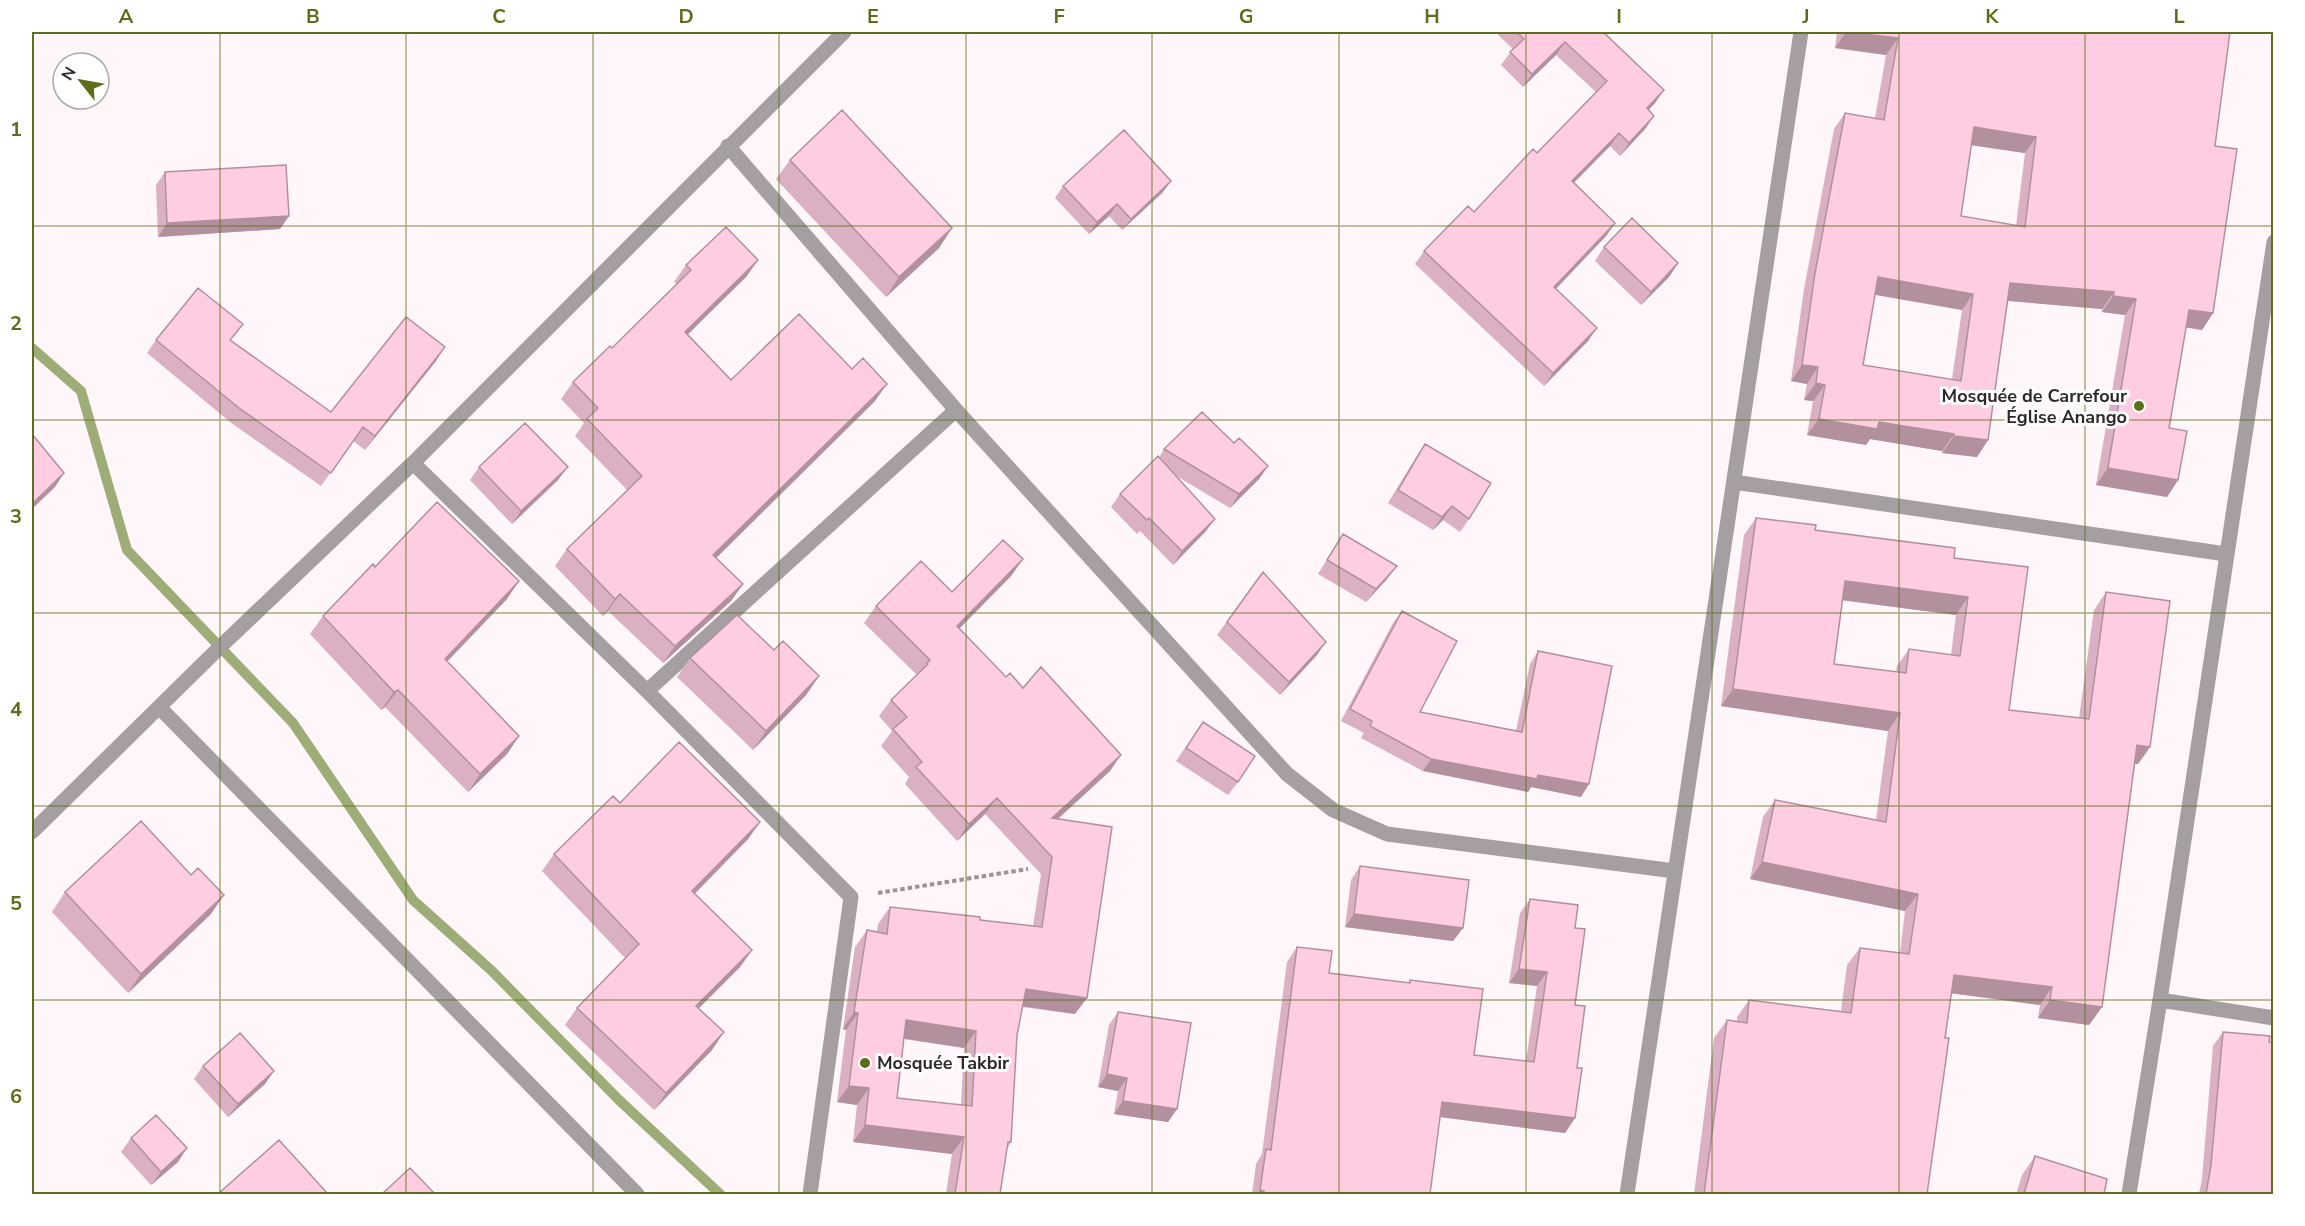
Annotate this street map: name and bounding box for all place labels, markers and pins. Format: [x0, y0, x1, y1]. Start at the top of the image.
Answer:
place label: Mosquée de Carrefour Église Anango [1942, 384, 2127, 429]
marker: Mosquée de Carrefour Église Anango [2132, 399, 2146, 413]
place label: Mosquée Takbir [877, 1051, 1009, 1075]
marker: Mosquée Takbir [858, 1056, 872, 1070]

